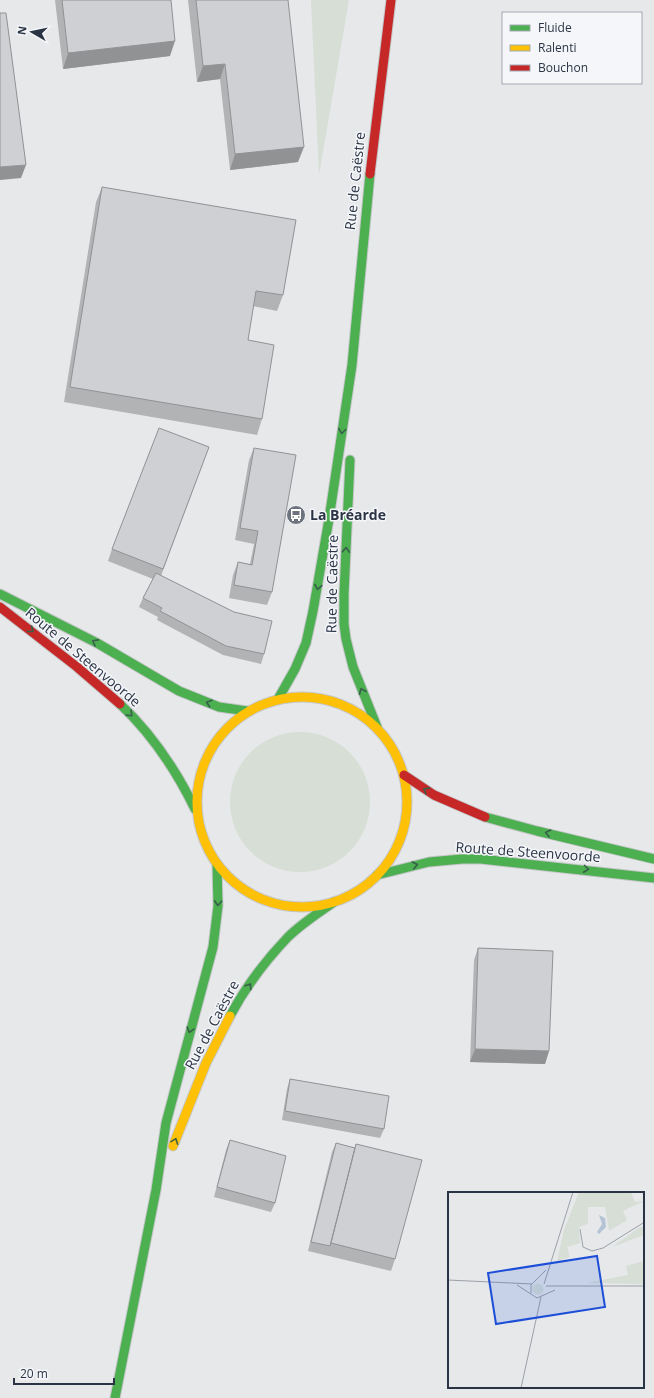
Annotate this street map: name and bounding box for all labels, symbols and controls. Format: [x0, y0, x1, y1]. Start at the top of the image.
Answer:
north arrow [12, 12, 52, 52]
legend [502, 12, 642, 84]
text: Fluide [538, 19, 572, 36]
text: N [14, 25, 30, 36]
text: Ralenti [538, 39, 577, 56]
text: Bouchon [538, 59, 588, 76]
street label: Rue de Caëstre [340, 131, 369, 231]
one-way arrow [338, 428, 347, 434]
bus stop icon: La Bréarde [285, 504, 307, 526]
place label: La Bréarde [310, 505, 386, 524]
street label: Rue de Caëstre [321, 534, 342, 633]
one-way arrow [342, 547, 350, 553]
one-way arrow [314, 584, 322, 590]
street label: Route de Steenvoorde [22, 603, 145, 711]
one-way arrow [26, 626, 33, 633]
one-way arrow [92, 639, 99, 646]
one-way arrow [358, 688, 366, 695]
one-way arrow [206, 700, 213, 708]
one-way arrow [125, 709, 133, 717]
one-way arrow [423, 787, 430, 794]
one-way arrow [545, 830, 551, 838]
street label: Route de Steenvoorde [455, 837, 601, 866]
one-way arrow [412, 861, 418, 869]
one-way arrow [583, 865, 589, 874]
one-way arrow [214, 900, 223, 906]
street label: Rue de Caëstre [180, 977, 243, 1073]
one-way arrow [244, 983, 251, 990]
one-way arrow [187, 1027, 195, 1033]
one-way arrow [170, 1137, 178, 1144]
inset map [448, 1192, 644, 1388]
scale bar [14, 1360, 114, 1386]
text: 20 m [20, 1365, 48, 1382]

